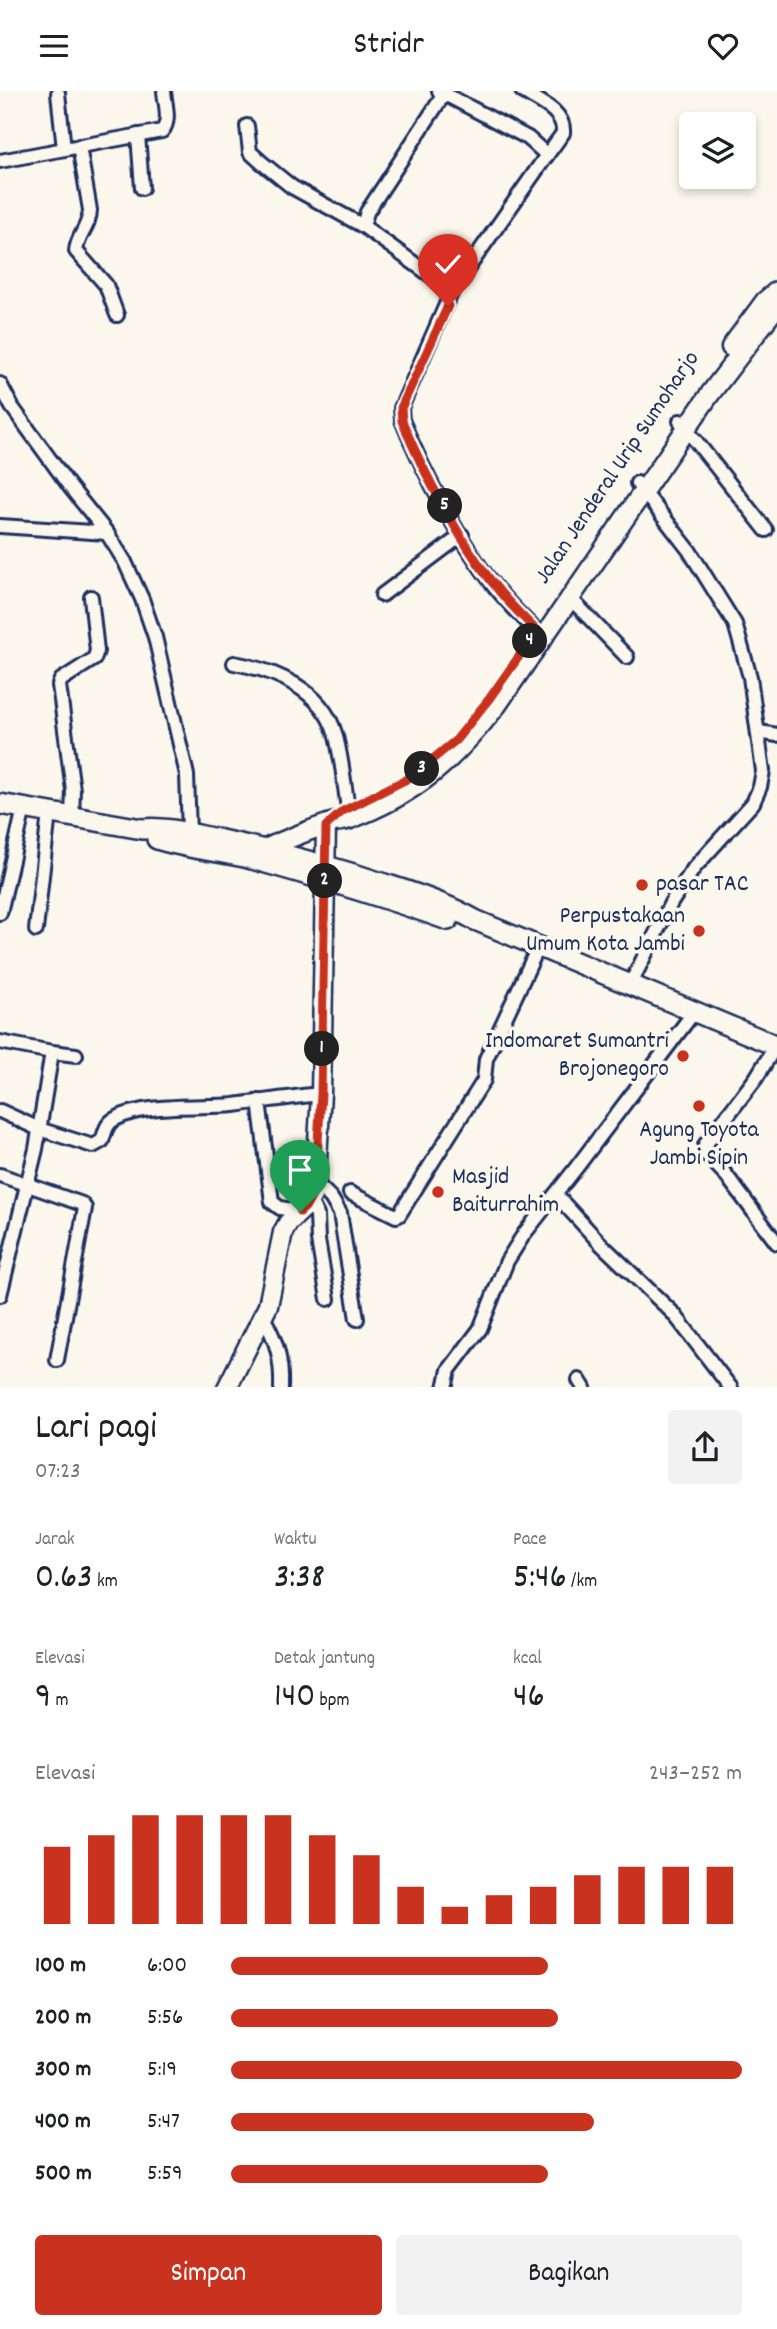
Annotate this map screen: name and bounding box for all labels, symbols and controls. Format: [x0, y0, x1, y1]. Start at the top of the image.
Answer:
text: Stridr [353, 23, 424, 69]
icon: menu [35, 27, 73, 65]
icon: heart [704, 27, 742, 65]
map controls [679, 112, 756, 189]
button: layers [679, 112, 756, 189]
pin [418, 234, 478, 306]
icon: check [429, 245, 467, 283]
street label: Jalan Jenderal Urip Sumoharjo [527, 345, 709, 591]
pin: 5 [428, 489, 462, 523]
text: 5 [440, 492, 449, 519]
pin: 4 [512, 623, 548, 659]
text: 4 [526, 627, 533, 654]
pin: 3 [404, 751, 440, 787]
text: 3 [417, 755, 426, 782]
pin: 2 [308, 863, 342, 899]
text: 2 [320, 867, 329, 894]
place label: pasar TAC [656, 868, 749, 902]
marker: pasar TAC [634, 877, 650, 893]
place label: Perpustakaan Umum Kota Jambi [526, 900, 685, 962]
marker: Perpustakaan Umum Kota Jambi [691, 923, 707, 939]
place label: Indomaret Sumantri Brojonegoro [485, 1025, 669, 1087]
pin: 1 [304, 1031, 340, 1067]
text: 1 [319, 1035, 324, 1062]
marker: Indomaret Sumantri Brojonegoro [675, 1048, 691, 1064]
marker: Agung Toyota Jambi Sipin [691, 1098, 707, 1114]
place label: Agung Toyota Jambi Sipin [639, 1114, 760, 1176]
pin [270, 1140, 330, 1212]
icon: arrive [281, 1151, 319, 1189]
place label: Masjid Baiturrahim [452, 1161, 559, 1223]
marker: Masjid Baiturrahim [430, 1184, 446, 1200]
text: Lari pagi [35, 1402, 157, 1457]
button: share [668, 1410, 742, 1484]
text: 07:23 [35, 1456, 80, 1489]
text: Jarak [35, 1527, 75, 1554]
text: Waktu [274, 1527, 317, 1554]
text: Pace [513, 1527, 547, 1554]
text: 0.63 [35, 1554, 93, 1604]
text: 3:38 [274, 1554, 325, 1604]
text: 5:46 [513, 1554, 567, 1604]
text: km [93, 1569, 118, 1596]
text: /km [567, 1569, 597, 1596]
text: Elevasi [35, 1646, 85, 1673]
text: Detak jantung [274, 1646, 375, 1673]
text: kcal [513, 1646, 542, 1673]
text: 9 [35, 1673, 51, 1723]
text: 140 [274, 1673, 315, 1723]
text: 46 [513, 1673, 545, 1723]
text: m [51, 1688, 68, 1715]
text: bpm [315, 1688, 350, 1715]
text: Elevasi [35, 1758, 95, 1791]
text: 243–252 m [649, 1758, 742, 1791]
text: 100 m [35, 1950, 86, 1983]
text: 6:00 [147, 1950, 187, 1983]
text: 200 m [35, 2002, 91, 2035]
text: 5:56 [147, 2002, 183, 2035]
text: 300 m [35, 2054, 91, 2087]
text: 5:19 [147, 2054, 177, 2087]
text: 400 m [35, 2106, 91, 2139]
text: 5:47 [147, 2106, 180, 2139]
text: 500 m [35, 2158, 92, 2191]
text: 5:59 [147, 2158, 183, 2191]
button: Simpan [35, 2235, 382, 2315]
button: Bagikan [396, 2235, 742, 2315]

